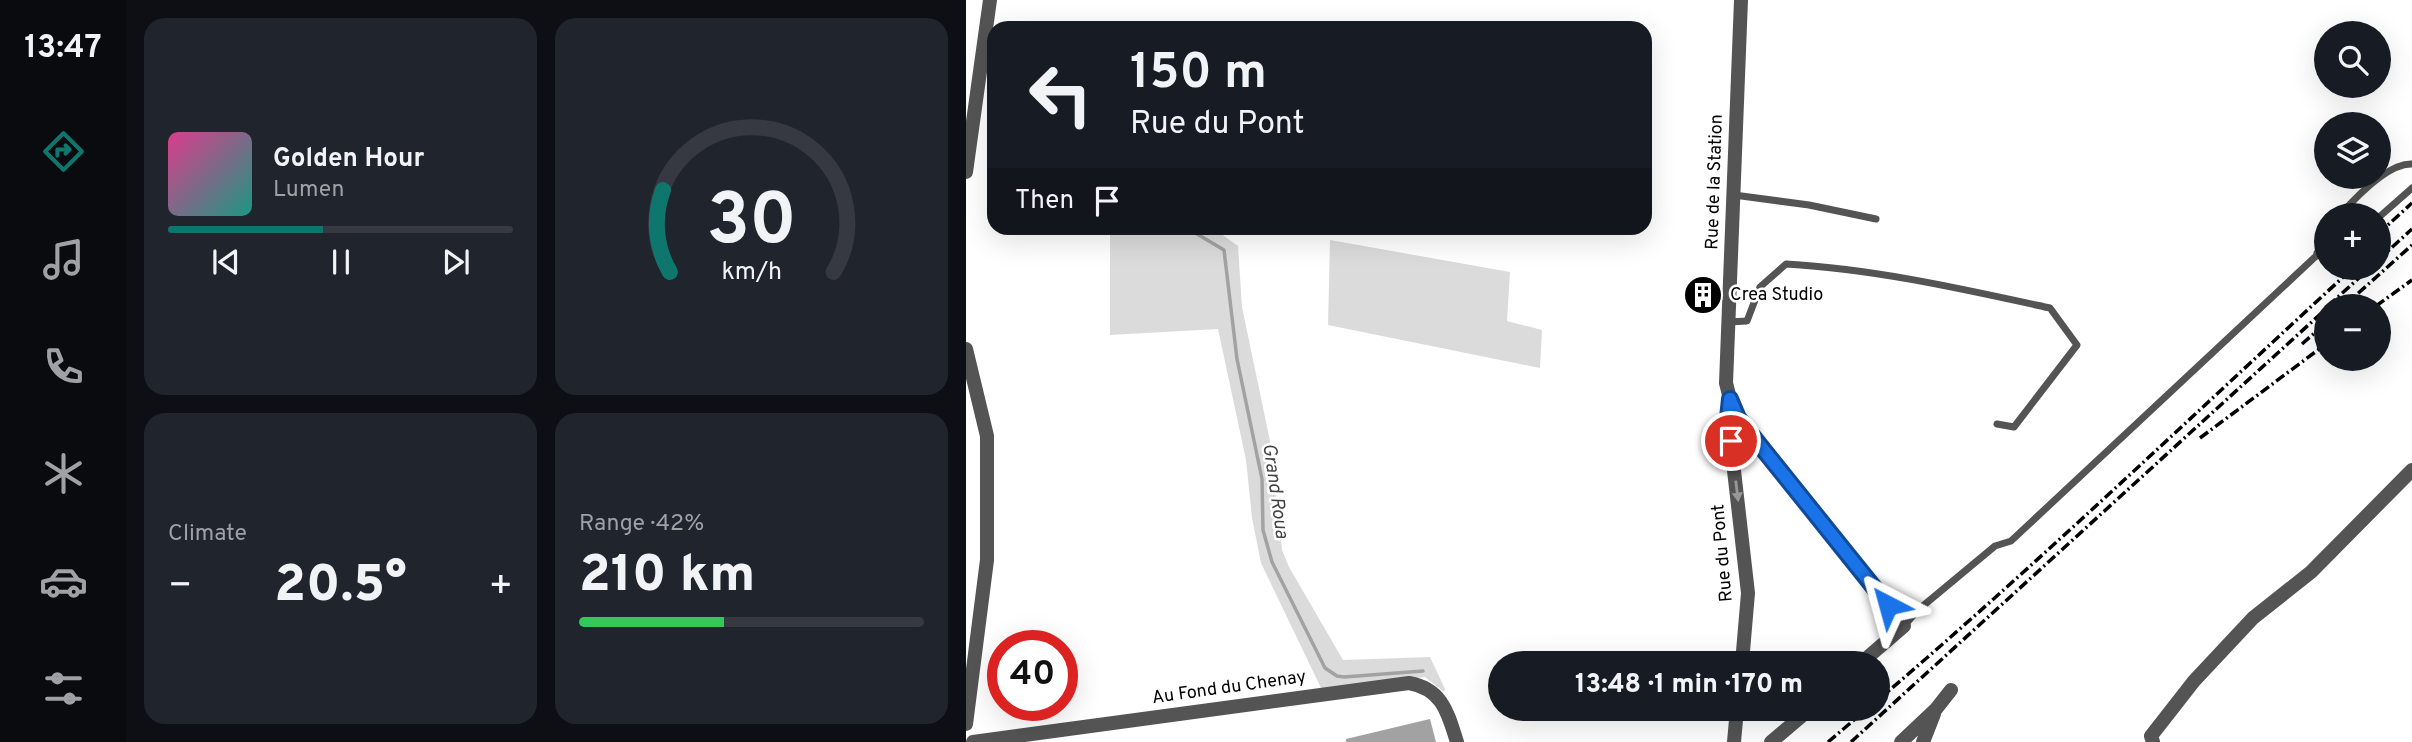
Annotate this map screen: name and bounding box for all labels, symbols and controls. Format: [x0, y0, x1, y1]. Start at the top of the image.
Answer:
map controls [2314, 21, 2391, 371]
button: search [2314, 21, 2391, 98]
text: 13:47 [24, 29, 102, 69]
text: 150 m [1130, 44, 1267, 106]
icon: left [1015, 49, 1106, 140]
text: Rue du Pont [1130, 105, 1305, 145]
button: layers [2314, 112, 2391, 189]
street label: Rue de la Station [1701, 114, 1729, 250]
icon: directions [39, 127, 88, 176]
text: Golden Hour [273, 143, 424, 176]
text: Lumen [273, 176, 344, 205]
text: 30 [706, 179, 797, 271]
icon: arrive [1088, 182, 1126, 220]
text: Then [1015, 185, 1074, 218]
button: + [2314, 203, 2391, 280]
icon: music [39, 235, 88, 284]
icon: previous [207, 243, 245, 281]
icon: pause [322, 243, 360, 281]
icon: next [437, 243, 475, 281]
text: km/h [721, 257, 782, 289]
building icon: Crea Studio [1682, 274, 1724, 316]
place label: Crea Studio [1730, 284, 1823, 307]
button: − [2314, 294, 2391, 371]
icon: phone [39, 342, 88, 391]
pin [1701, 411, 1761, 471]
icon: arrive [1712, 422, 1750, 460]
water label: Grand Roua [1256, 442, 1294, 540]
icon: climate [39, 449, 88, 498]
one-way arrow [1731, 480, 1742, 502]
street label: Rue du Pont [1707, 503, 1739, 603]
text: Range · 42% [579, 510, 704, 539]
text: Climate [168, 520, 247, 549]
text: 210 km [579, 544, 755, 610]
text: 20.5° [274, 554, 407, 620]
icon: car [39, 557, 88, 606]
text: − [168, 563, 193, 612]
text: + [488, 563, 513, 612]
position arrow [1851, 568, 1925, 642]
speed limit sign: 40 [987, 630, 1078, 721]
icon: filters [39, 664, 88, 713]
street label: Au Fond du Chenay [1150, 666, 1308, 710]
text: 13:48 · 1 min · 170 m [1575, 669, 1803, 702]

